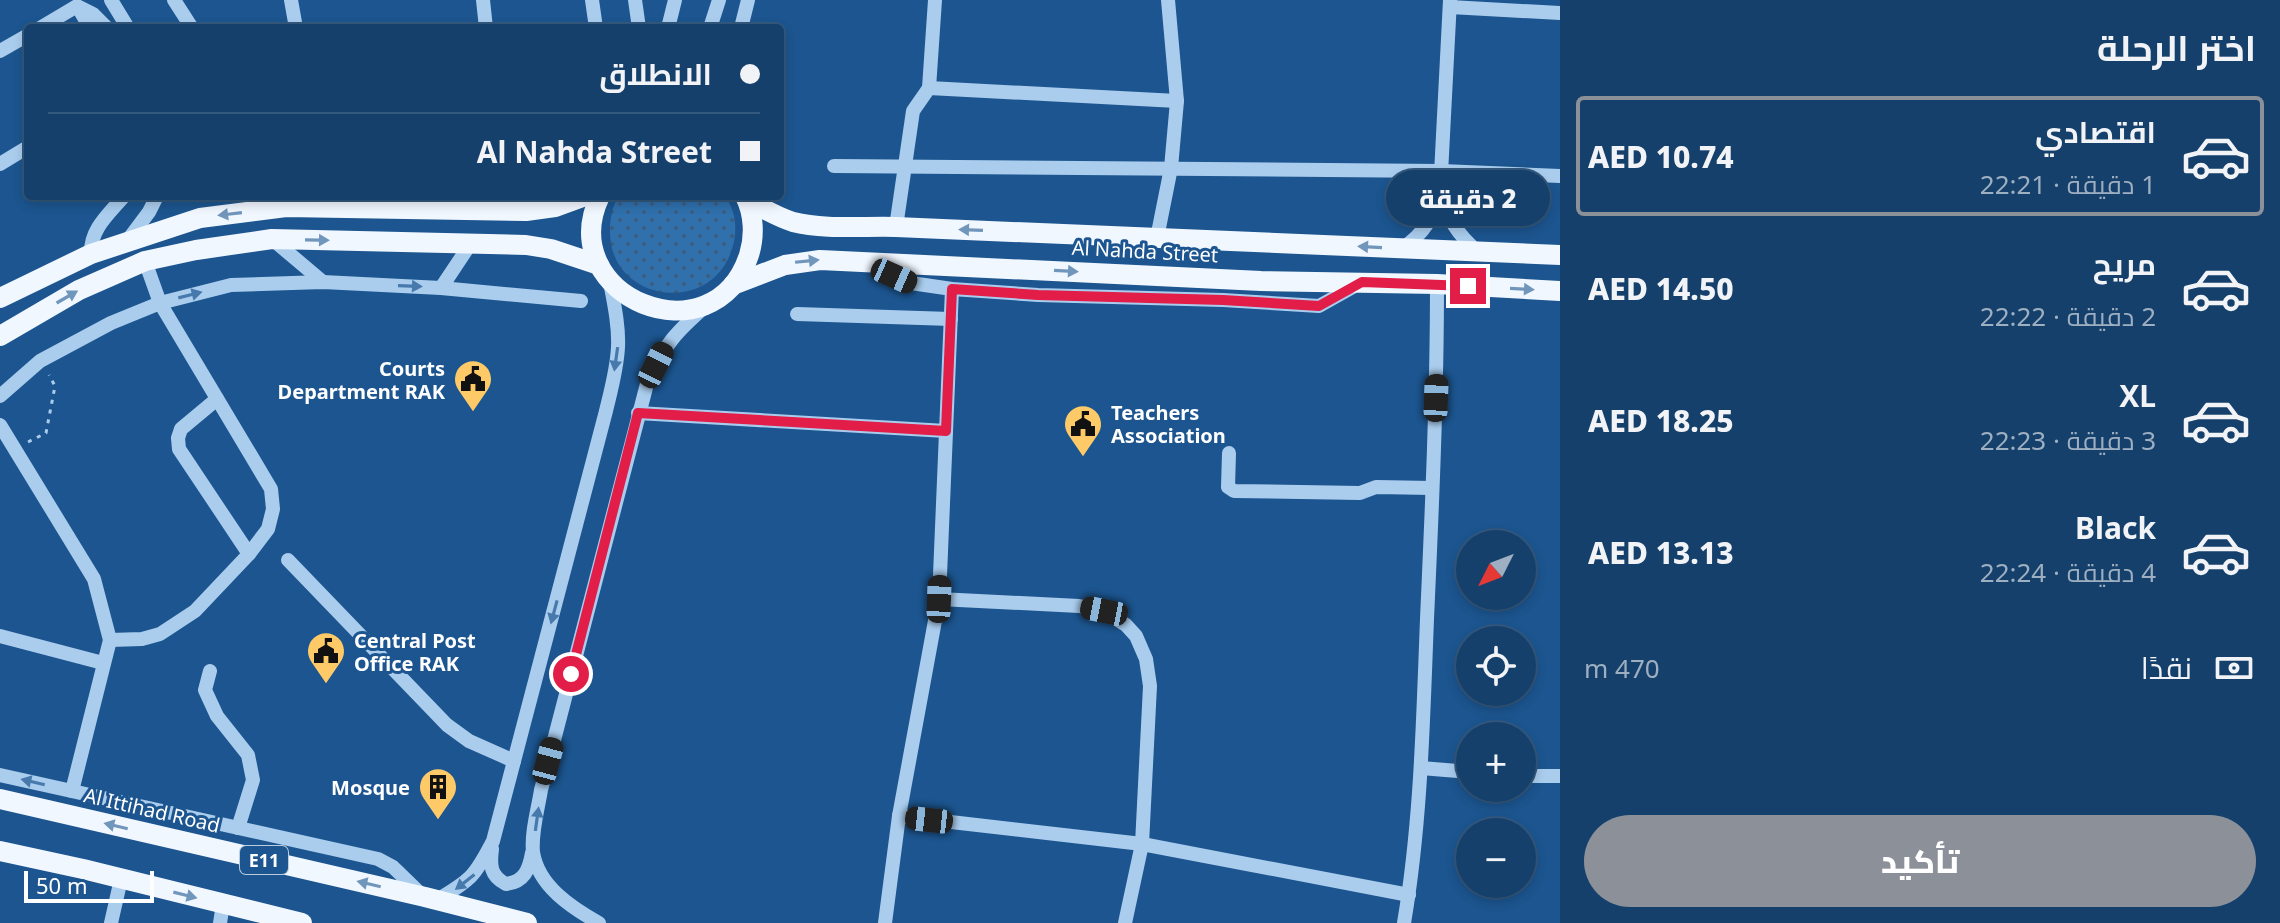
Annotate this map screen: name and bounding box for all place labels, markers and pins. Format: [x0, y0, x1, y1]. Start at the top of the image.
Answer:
place label: Courts Department RAK [278, 355, 446, 405]
public building icon: Courts Department RAK [452, 358, 494, 413]
place label: Teachers Association [1111, 399, 1226, 449]
public building icon: Teachers Association [1062, 403, 1104, 458]
place label: Central Post Office RAK [354, 627, 476, 677]
public building icon: Central Post Office RAK [305, 630, 347, 685]
building icon: Mosque [417, 766, 459, 821]
place label: Mosque [331, 774, 410, 801]

